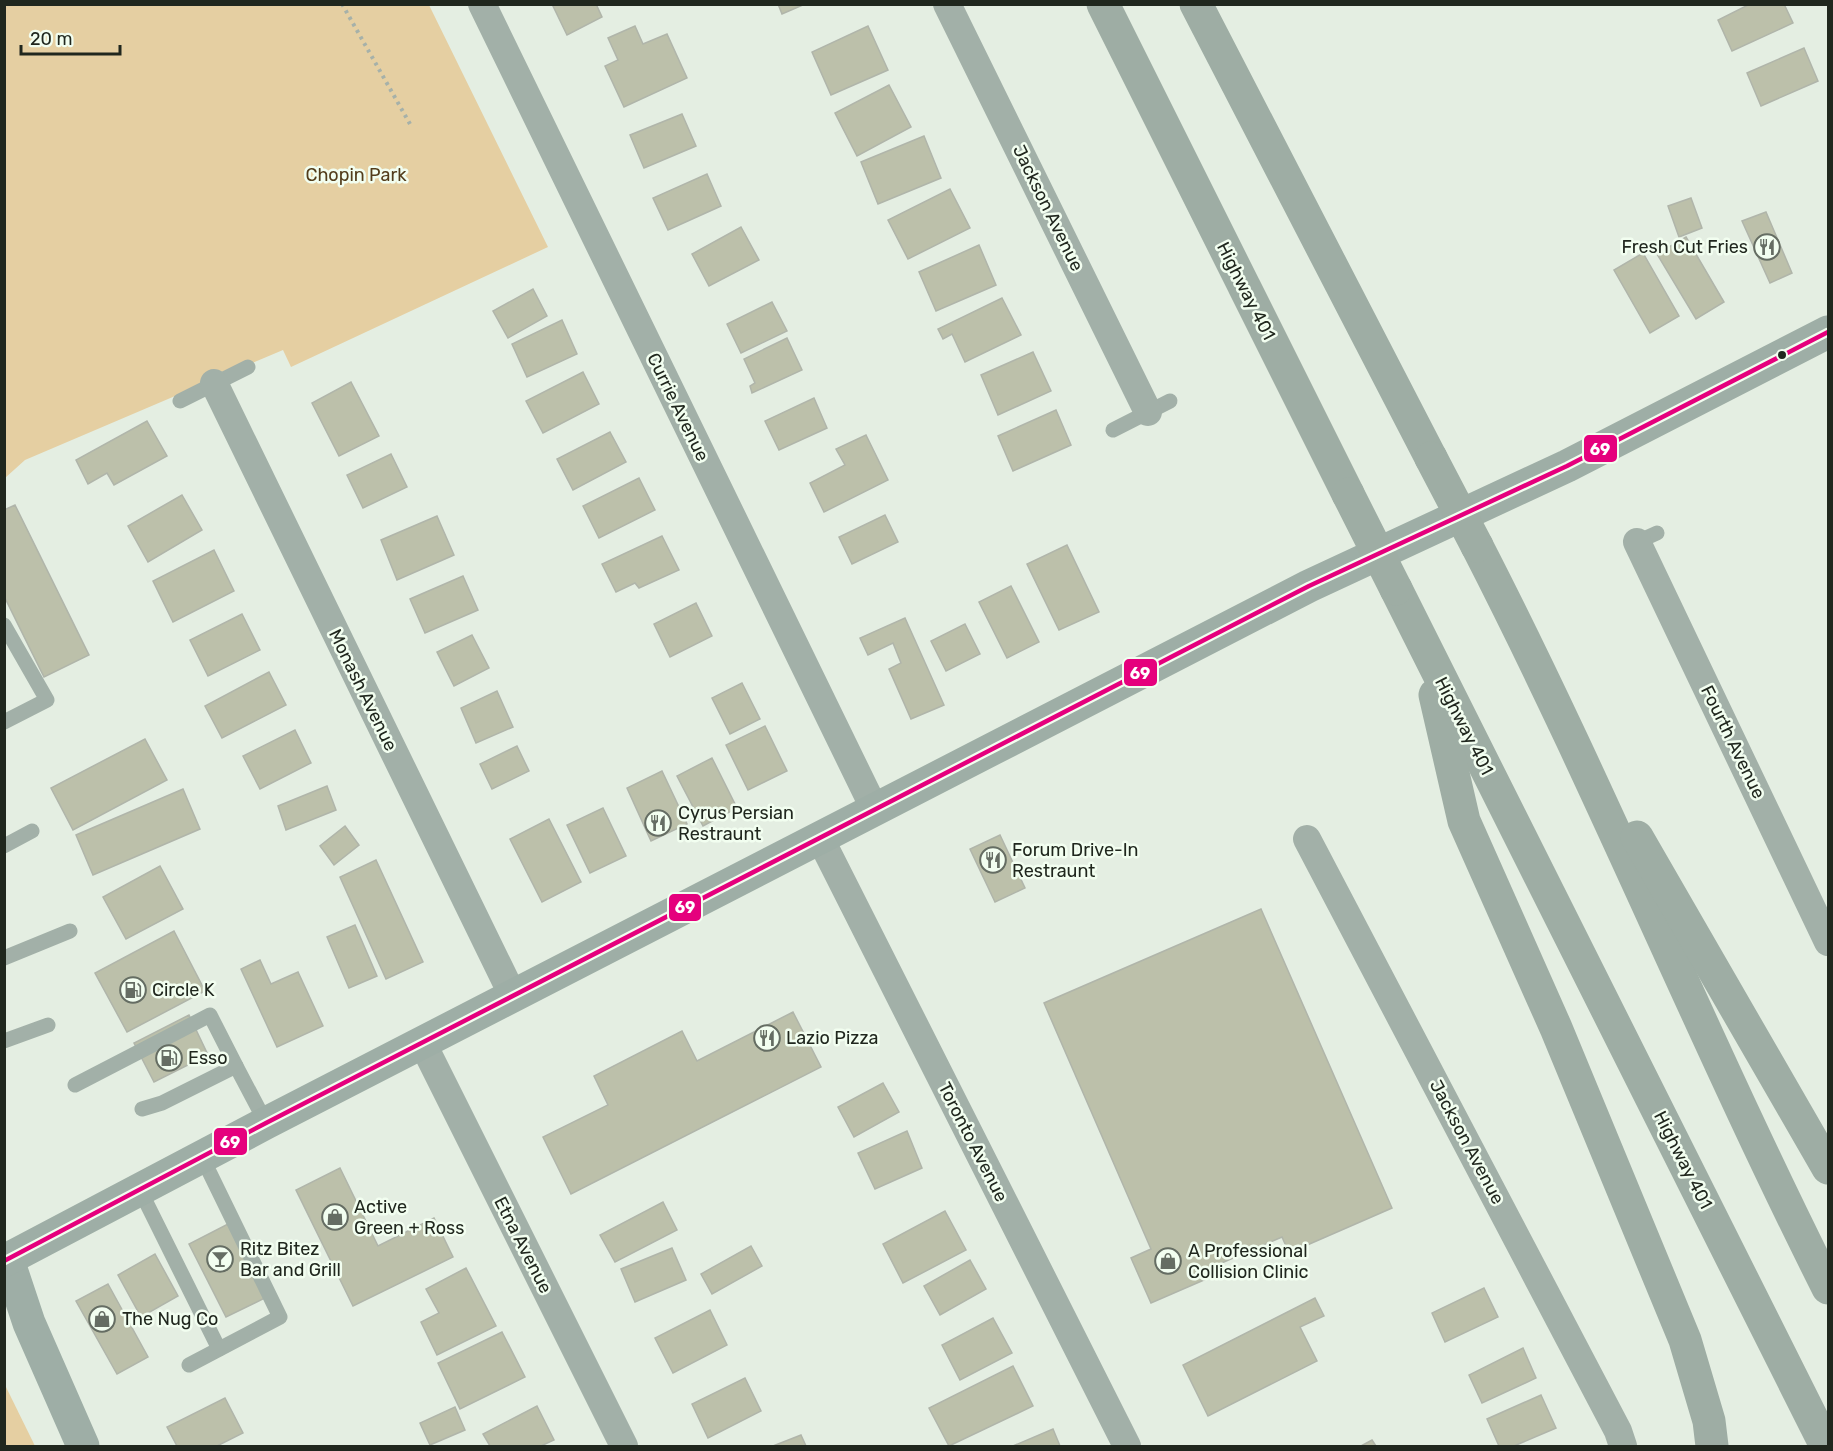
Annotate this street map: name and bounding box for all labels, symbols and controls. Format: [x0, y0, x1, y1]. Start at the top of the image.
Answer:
scale bar [21, 18, 120, 56]
text: 20 m [30, 28, 72, 50]
street label: Jackson Avenue [1008, 141, 1088, 275]
park label: Chopin Park [305, 164, 407, 186]
restaurant icon: Fresh Cut Fries [1752, 232, 1782, 262]
place label: Fresh Cut Fries [1621, 236, 1748, 258]
street label: Highway 401 [1212, 238, 1280, 344]
street label: Currie Avenue [642, 349, 714, 465]
unlabelled marker [1776, 349, 1788, 361]
line badge: 69 [1583, 434, 1618, 463]
text: 69 [1590, 440, 1610, 459]
street label: Monash Avenue [324, 626, 402, 754]
line badge: 69 [1123, 658, 1158, 687]
text: 69 [1130, 664, 1150, 683]
street label: Highway 401 [1430, 673, 1498, 779]
street label: Fourth Avenue [1696, 682, 1770, 802]
place label: Cyrus Persian Restraunt [678, 802, 794, 845]
restaurant icon: Cyrus Persian Restraunt [643, 808, 673, 838]
place label: Forum Drive-In Restraunt [1012, 839, 1138, 882]
restaurant icon: Forum Drive-In Restraunt [978, 845, 1008, 875]
line badge: 69 [668, 893, 702, 922]
text: 69 [675, 898, 695, 917]
fuel station icon: Circle K [118, 975, 148, 1005]
place label: Circle K [152, 979, 215, 1001]
restaurant icon: Lazio Pizza [752, 1023, 782, 1053]
place label: Lazio Pizza [786, 1027, 879, 1049]
fuel station icon: Esso [154, 1043, 184, 1073]
place label: Esso [188, 1047, 228, 1069]
street label: Jackson Avenue [1425, 1076, 1509, 1208]
street label: Toronto Avenue [933, 1079, 1013, 1205]
street label: Highway 401 [1649, 1107, 1717, 1213]
line badge: 69 [213, 1127, 248, 1156]
text: 69 [220, 1133, 240, 1152]
street label: Etna Avenue [489, 1193, 557, 1297]
place label: Active Green + Ross [354, 1196, 464, 1239]
shop icon: Active Green + Ross [320, 1202, 350, 1232]
place label: Ritz Bitez Bar and Grill [240, 1238, 341, 1281]
place label: A Professional Collision Clinic [1188, 1240, 1309, 1283]
bar icon: Ritz Bitez Bar and Grill [205, 1244, 235, 1274]
shop icon: A Professional Collision Clinic [1153, 1246, 1183, 1276]
shop icon: The Nug Co [87, 1304, 117, 1334]
place label: The Nug Co [122, 1308, 218, 1330]

